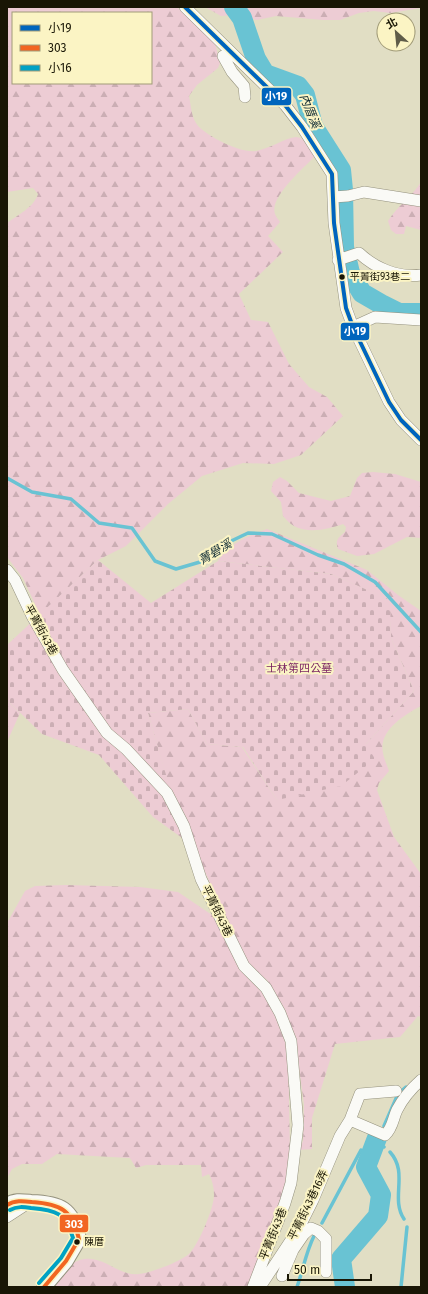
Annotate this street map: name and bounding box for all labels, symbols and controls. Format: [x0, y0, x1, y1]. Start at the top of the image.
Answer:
legend [12, 12, 152, 84]
north arrow [376, 12, 416, 52]
text: 北 [384, 15, 400, 32]
text: 小19 [48, 21, 72, 35]
text: 303 [48, 41, 67, 55]
text: 小16 [48, 61, 72, 75]
line badge: 小19 [261, 87, 292, 106]
text: 小19 [265, 90, 287, 103]
water label: 內厝溪 [297, 92, 324, 132]
place label: 平菁街93巷二 [350, 271, 410, 283]
marker: 平菁街93巷二 [337, 272, 347, 282]
line badge: 小19 [340, 322, 370, 341]
text: 小19 [344, 325, 366, 338]
water label: 菁礐溪 [196, 536, 236, 567]
street label: 平菁街43巷 [22, 603, 60, 657]
park label: 士林第四公墓 [266, 662, 332, 675]
street label: 平菁街43巷 [199, 883, 235, 939]
street label: 平菁街43巷16弄 [285, 1168, 331, 1242]
street label: 平菁街43巷 [257, 1206, 289, 1262]
line badge: 303 [59, 1214, 89, 1233]
text: 303 [64, 1218, 83, 1231]
place label: 陳厝 [84, 1236, 104, 1248]
marker: 陳厝 [72, 1237, 82, 1247]
scale bar [288, 1256, 371, 1282]
text: 50 m [294, 1263, 320, 1277]

